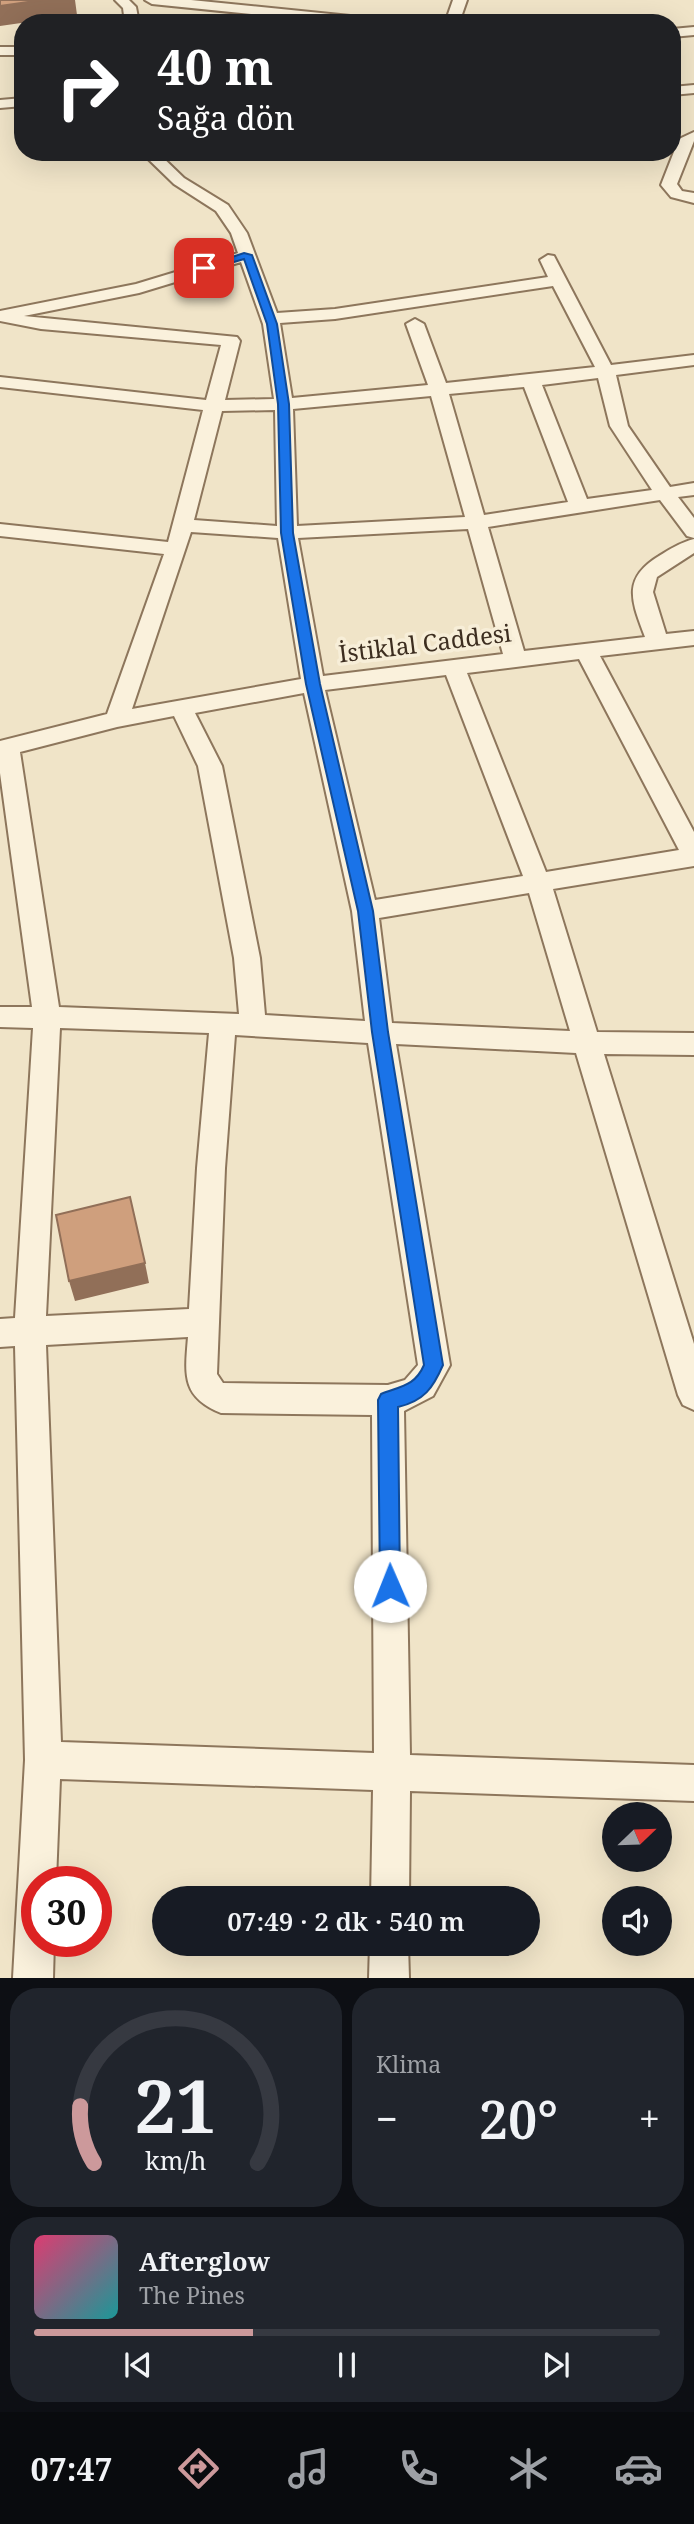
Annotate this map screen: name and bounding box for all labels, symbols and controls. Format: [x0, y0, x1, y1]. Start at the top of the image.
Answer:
text: 40 m [157, 33, 273, 99]
icon: right [42, 42, 133, 133]
text: Sağa dön [157, 96, 295, 139]
pin [174, 238, 234, 298]
icon: arrive [185, 249, 223, 287]
street label: İstiklal Caddesi [337, 616, 513, 669]
position arrow [353, 1549, 427, 1623]
north arrow [602, 1802, 672, 1872]
map controls [602, 1802, 672, 1956]
speed limit sign: 30 [21, 1866, 112, 1957]
button: sound [602, 1886, 672, 1956]
text: 07:49 · 2 dk · 540 m [227, 1903, 465, 1939]
text: Klima [376, 2048, 441, 2080]
text: 21 [135, 2056, 217, 2155]
text: 20° [479, 2083, 558, 2154]
text: − [376, 2092, 398, 2144]
text: + [639, 2092, 660, 2144]
text: km/h [145, 2143, 207, 2177]
text: Afterglow [139, 2243, 270, 2279]
text: The Pines [139, 2279, 245, 2311]
icon: previous [119, 2346, 157, 2384]
icon: pause [328, 2346, 366, 2384]
icon: next [537, 2346, 575, 2384]
icon: directions [174, 2444, 223, 2493]
icon: music [284, 2444, 333, 2493]
icon: phone [394, 2444, 443, 2493]
icon: climate [504, 2444, 553, 2493]
icon: car [614, 2444, 663, 2493]
text: 07:47 [31, 2447, 113, 2490]

